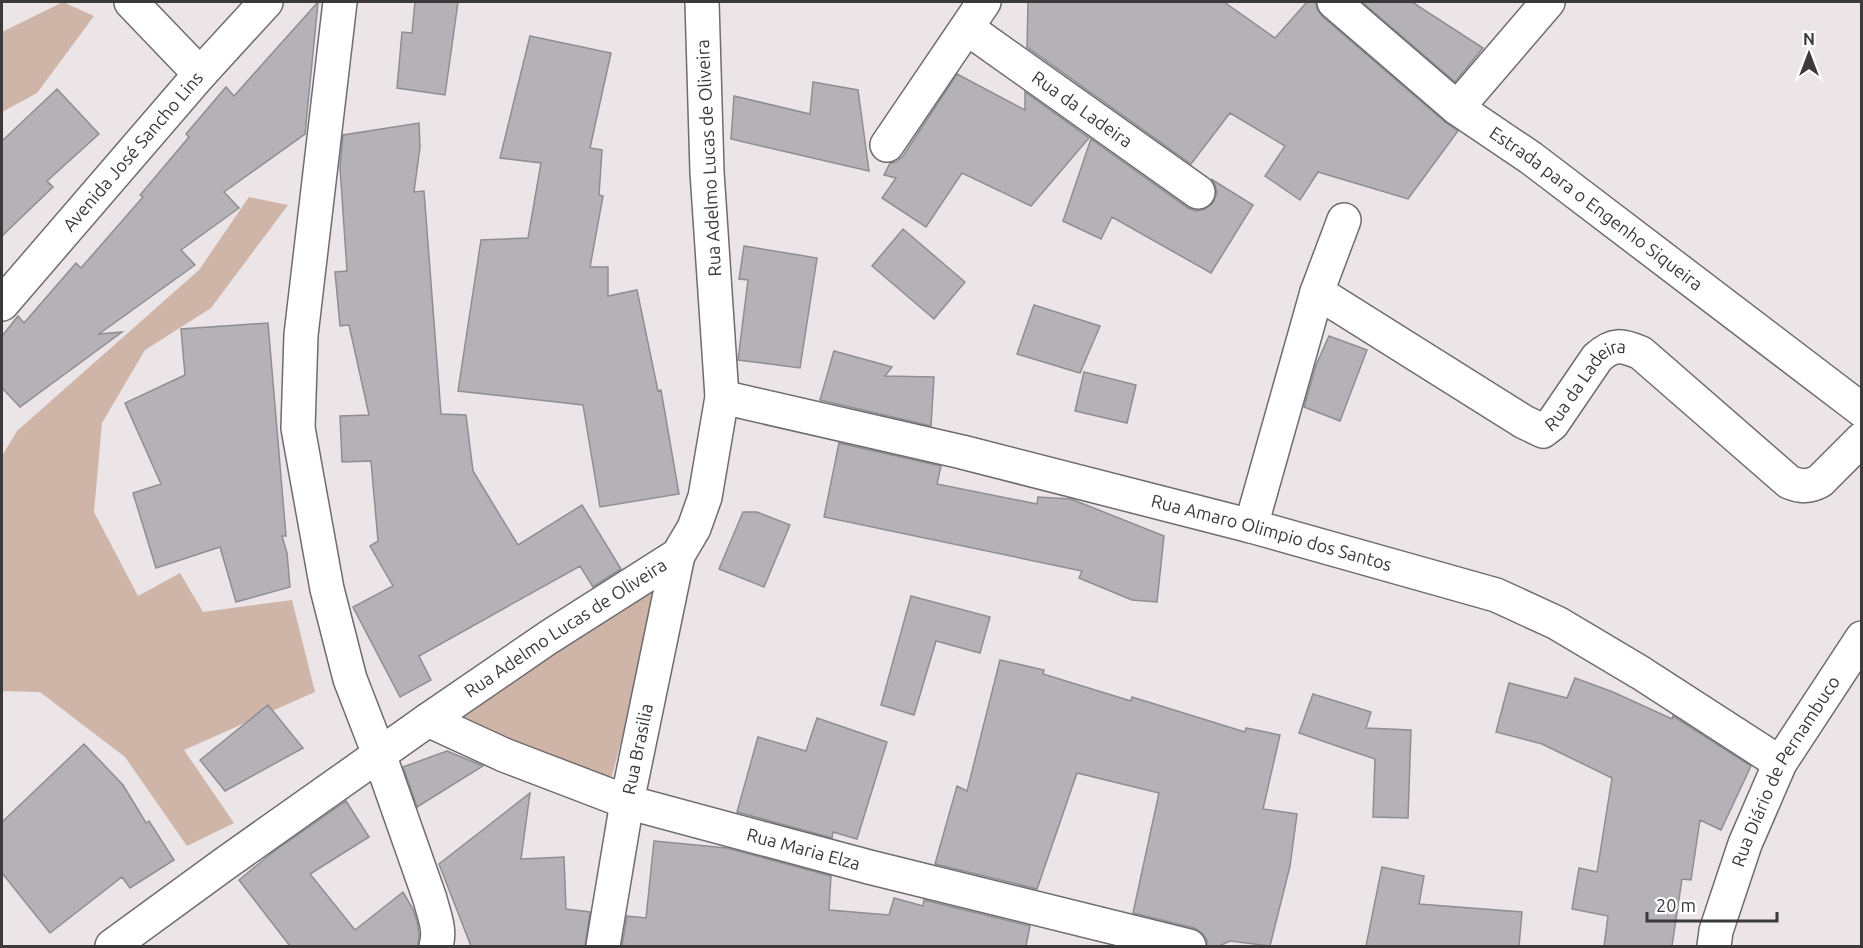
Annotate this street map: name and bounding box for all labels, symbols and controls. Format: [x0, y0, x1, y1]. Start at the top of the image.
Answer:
north arrow [1779, 24, 1839, 84]
text: N [1803, 30, 1815, 48]
street label: Rua Adelmo Lucas de Oliveira [692, 39, 724, 277]
street label: Rua da Ladeira [1029, 66, 1137, 151]
street label: Avenida José Sancho Lins [58, 67, 207, 235]
street label: Estrada para o Engenho Siqueira [1486, 122, 1707, 294]
street label: Rua da Ladeira [1541, 336, 1627, 435]
street label: Rua Amaro Olimpio dos Santos [1149, 490, 1394, 574]
street label: Rua Adelmo Lucas de Oliveira [460, 554, 670, 701]
street label: Rua Diário de Pernambuco [1727, 672, 1843, 869]
street label: Rua Brasilia [618, 701, 656, 796]
street label: Rua Maria Elza [745, 824, 863, 873]
scale bar [1647, 885, 1778, 923]
text: 20 m [1656, 895, 1696, 915]

